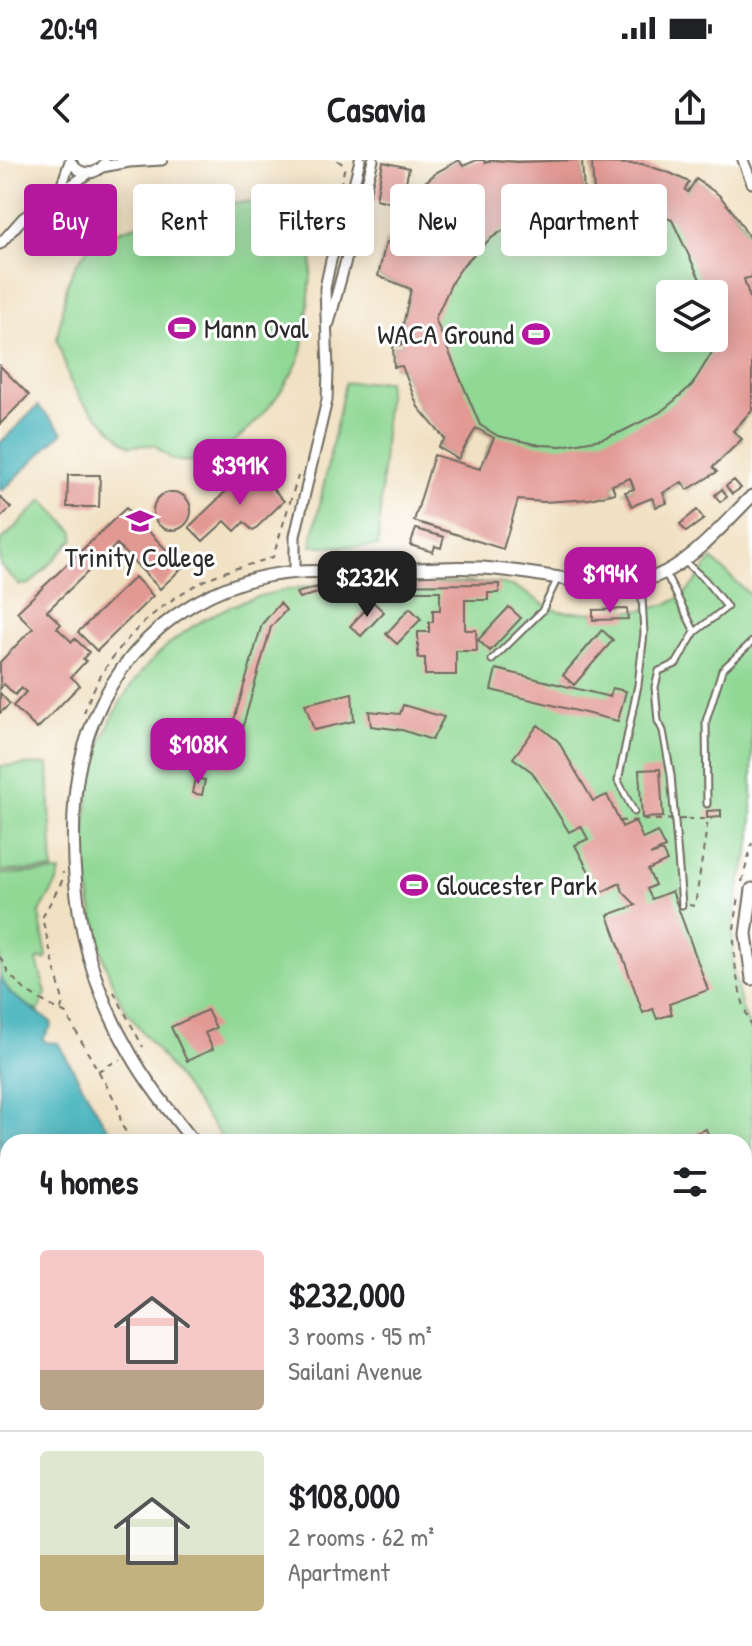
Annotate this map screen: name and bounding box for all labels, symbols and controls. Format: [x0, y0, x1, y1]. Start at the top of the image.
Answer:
text: 20:49 [40, 8, 97, 48]
text: Casavia [327, 84, 425, 133]
icon: back [40, 86, 84, 130]
icon: share [668, 86, 712, 130]
chip: Buy [24, 184, 117, 256]
chip: Rent [133, 184, 235, 256]
chip: Filters [251, 184, 374, 256]
chip: New [390, 184, 485, 256]
chip: Apartment [501, 184, 667, 256]
map controls [656, 280, 728, 352]
button: layers [656, 280, 728, 352]
place label: Mann Oval [204, 309, 309, 347]
sports icon: Mann Oval [167, 313, 197, 343]
place label: WACA Ground [377, 315, 514, 353]
sports icon: WACA Ground [521, 319, 551, 349]
pin: $391K [184, 439, 296, 507]
text: $391K [211, 447, 269, 482]
school or university icon: Trinity College [125, 506, 155, 536]
place label: Trinity College [65, 538, 215, 576]
pin: $194K [554, 547, 666, 615]
pin: $232K [311, 551, 423, 619]
text: $194K [582, 555, 638, 590]
text: $232K [336, 559, 398, 594]
pin: $108K [142, 718, 254, 786]
text: $108K [168, 726, 228, 761]
place label: Gloucester Park [436, 866, 597, 904]
sports icon: Gloucester Park [399, 870, 429, 900]
text: 4 homes [40, 1159, 138, 1205]
icon: filters [668, 1160, 712, 1204]
text: $232,000 [288, 1272, 405, 1318]
icon: home [104, 1282, 200, 1378]
text: 3 rooms · 95 m² [288, 1318, 432, 1353]
text: Sailani Avenue [288, 1353, 423, 1388]
text: $108,000 [288, 1473, 400, 1519]
icon: home [104, 1483, 200, 1579]
text: 2 rooms · 62 m² [288, 1519, 434, 1554]
text: Apartment [288, 1554, 390, 1589]

